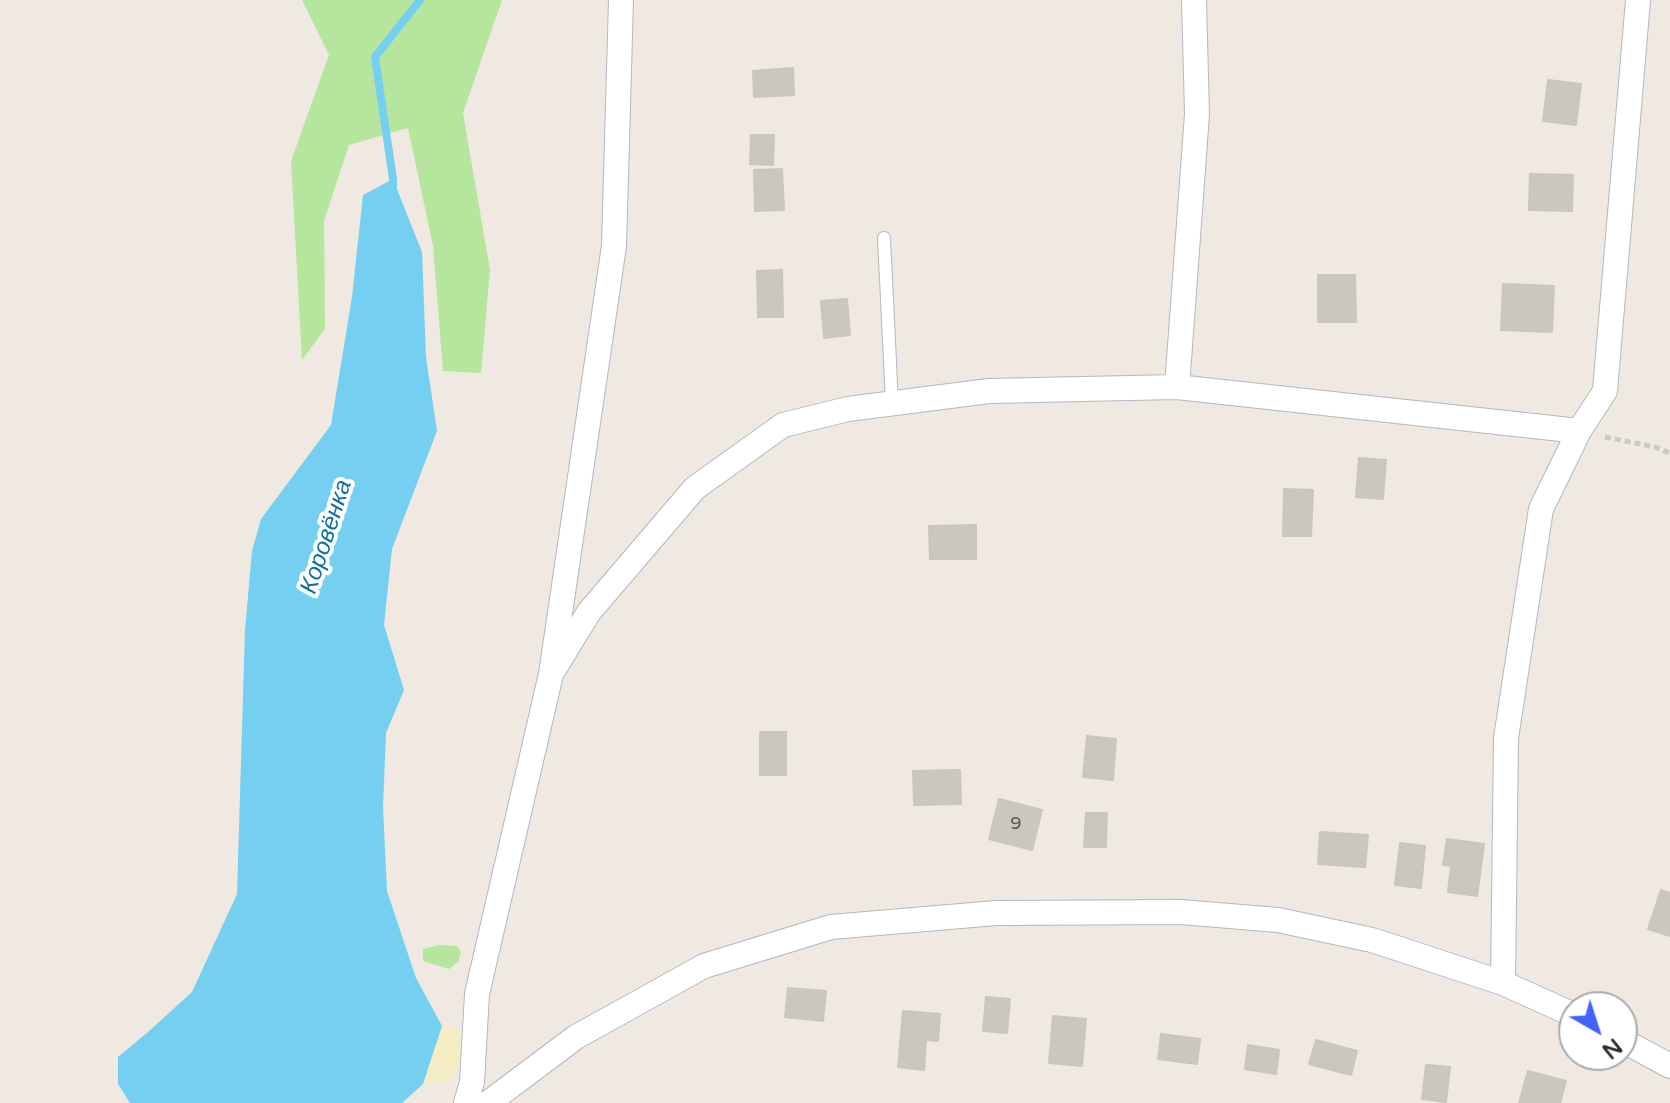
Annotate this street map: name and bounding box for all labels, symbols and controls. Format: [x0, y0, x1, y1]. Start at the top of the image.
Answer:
water label: Коровёнка [295, 476, 359, 598]
house number: 9 [1010, 813, 1022, 835]
north arrow [1558, 991, 1638, 1071]
text: N [1597, 1032, 1627, 1064]

